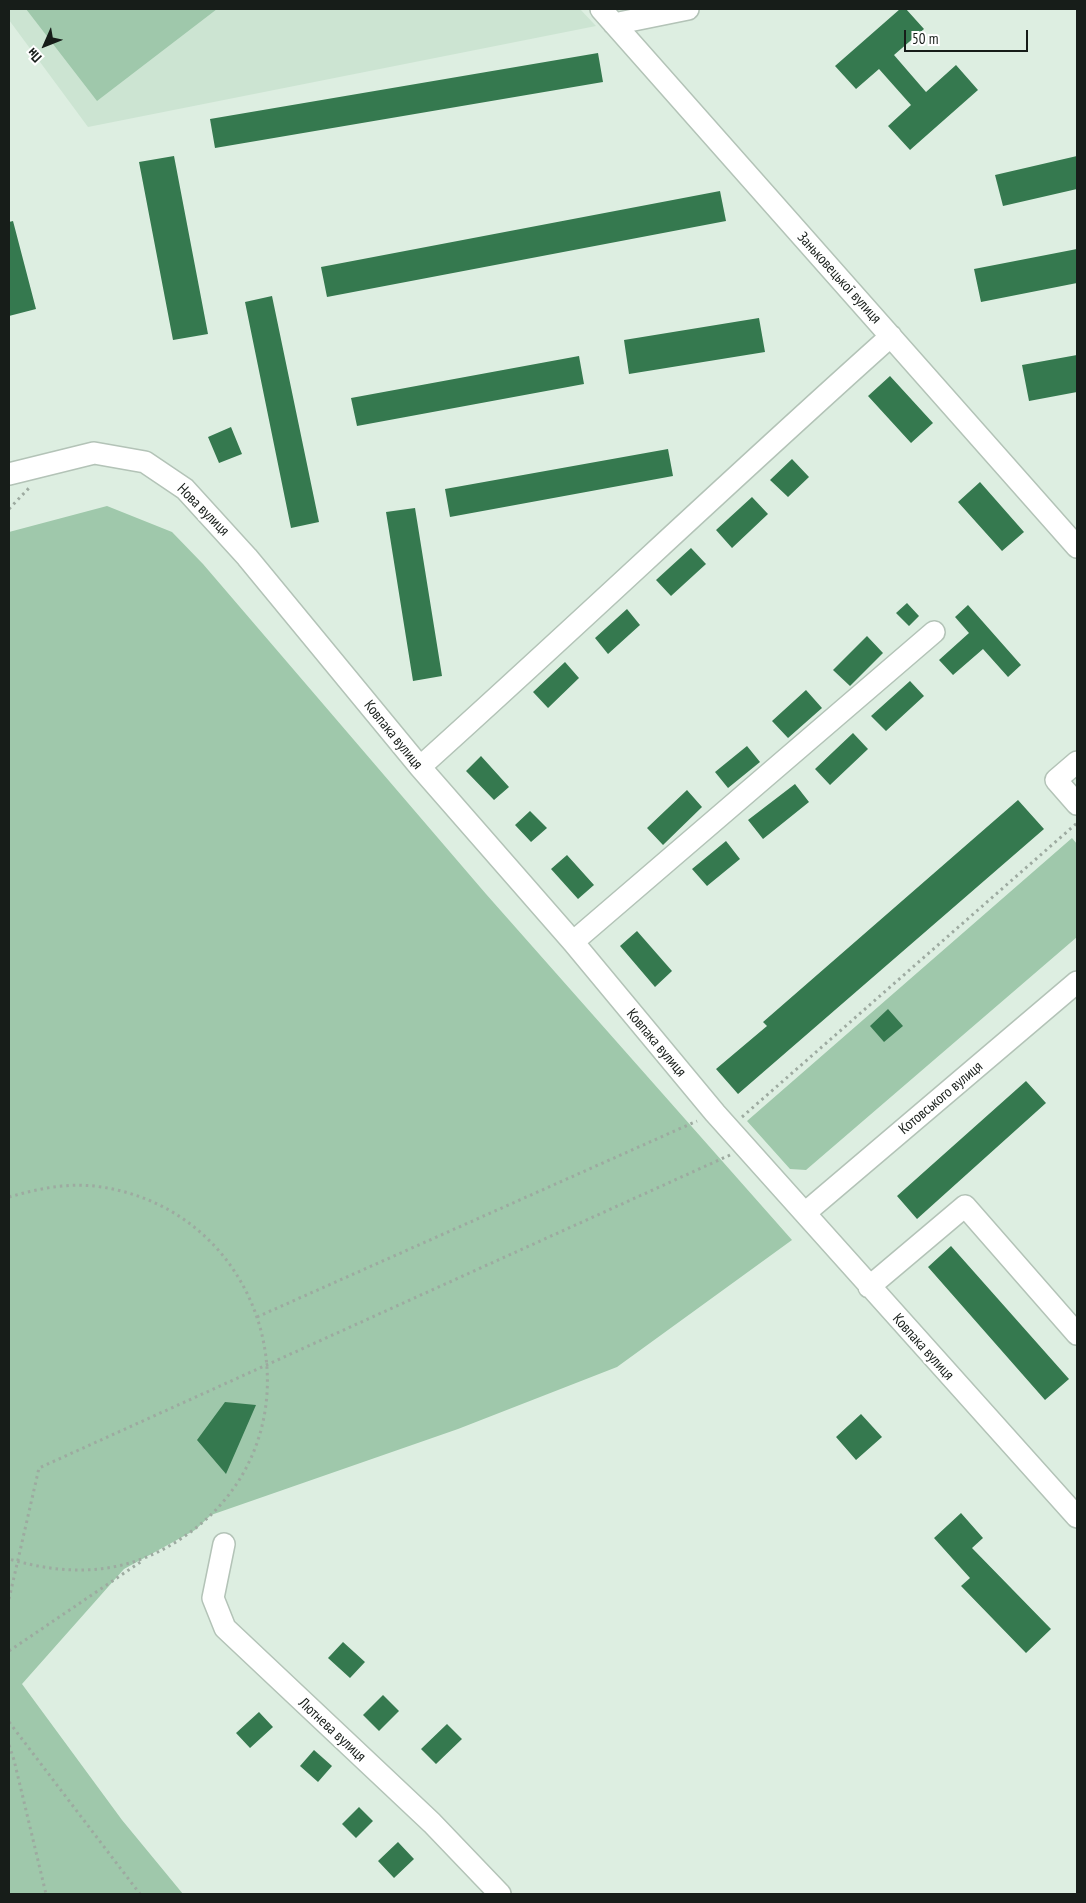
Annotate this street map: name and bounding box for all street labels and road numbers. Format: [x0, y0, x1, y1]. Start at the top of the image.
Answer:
street label: Заньковецької вулиця [793, 229, 885, 327]
street label: Нова вулиця [173, 480, 233, 540]
street label: Ковпака вулиця [360, 697, 426, 773]
street label: Ковпака вулиця [622, 1005, 690, 1081]
street label: Котовського вулиця [895, 1058, 987, 1138]
street label: Ковпака вулиця [888, 1310, 958, 1384]
street label: Лютнева вулиця [295, 1694, 369, 1766]

